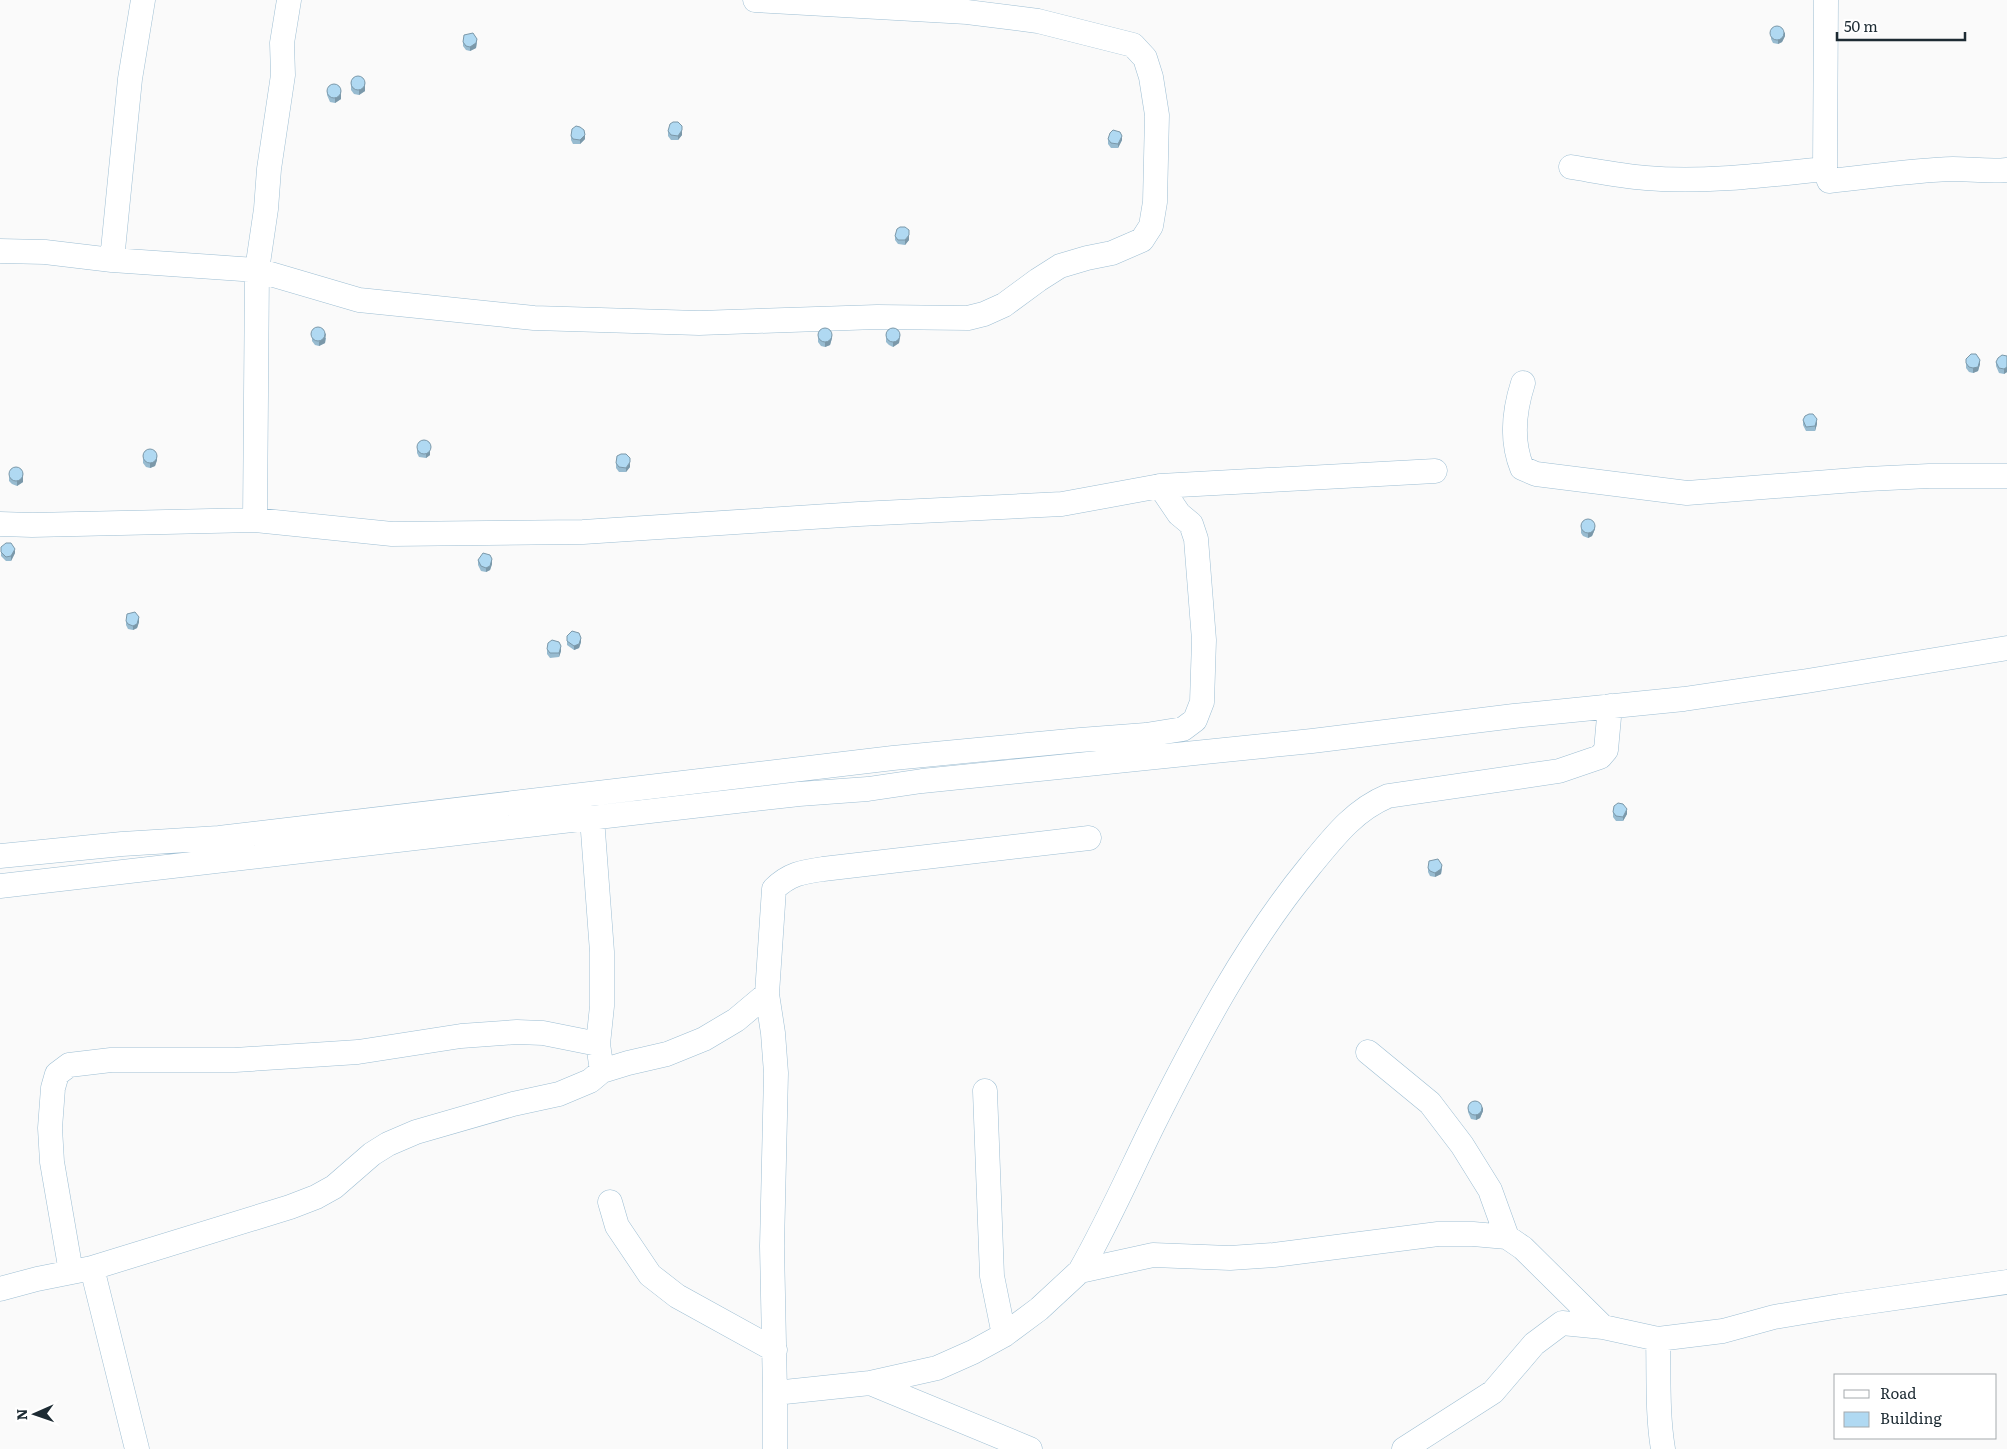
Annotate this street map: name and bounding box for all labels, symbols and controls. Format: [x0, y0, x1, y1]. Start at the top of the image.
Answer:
scale bar [1837, 10, 1964, 42]
text: 50 m [1844, 14, 1878, 37]
legend [1834, 1374, 1997, 1439]
text: Road [1880, 1381, 1916, 1404]
north arrow [10, 1389, 60, 1439]
text: Building [1880, 1406, 1942, 1429]
text: N [11, 1408, 31, 1421]

